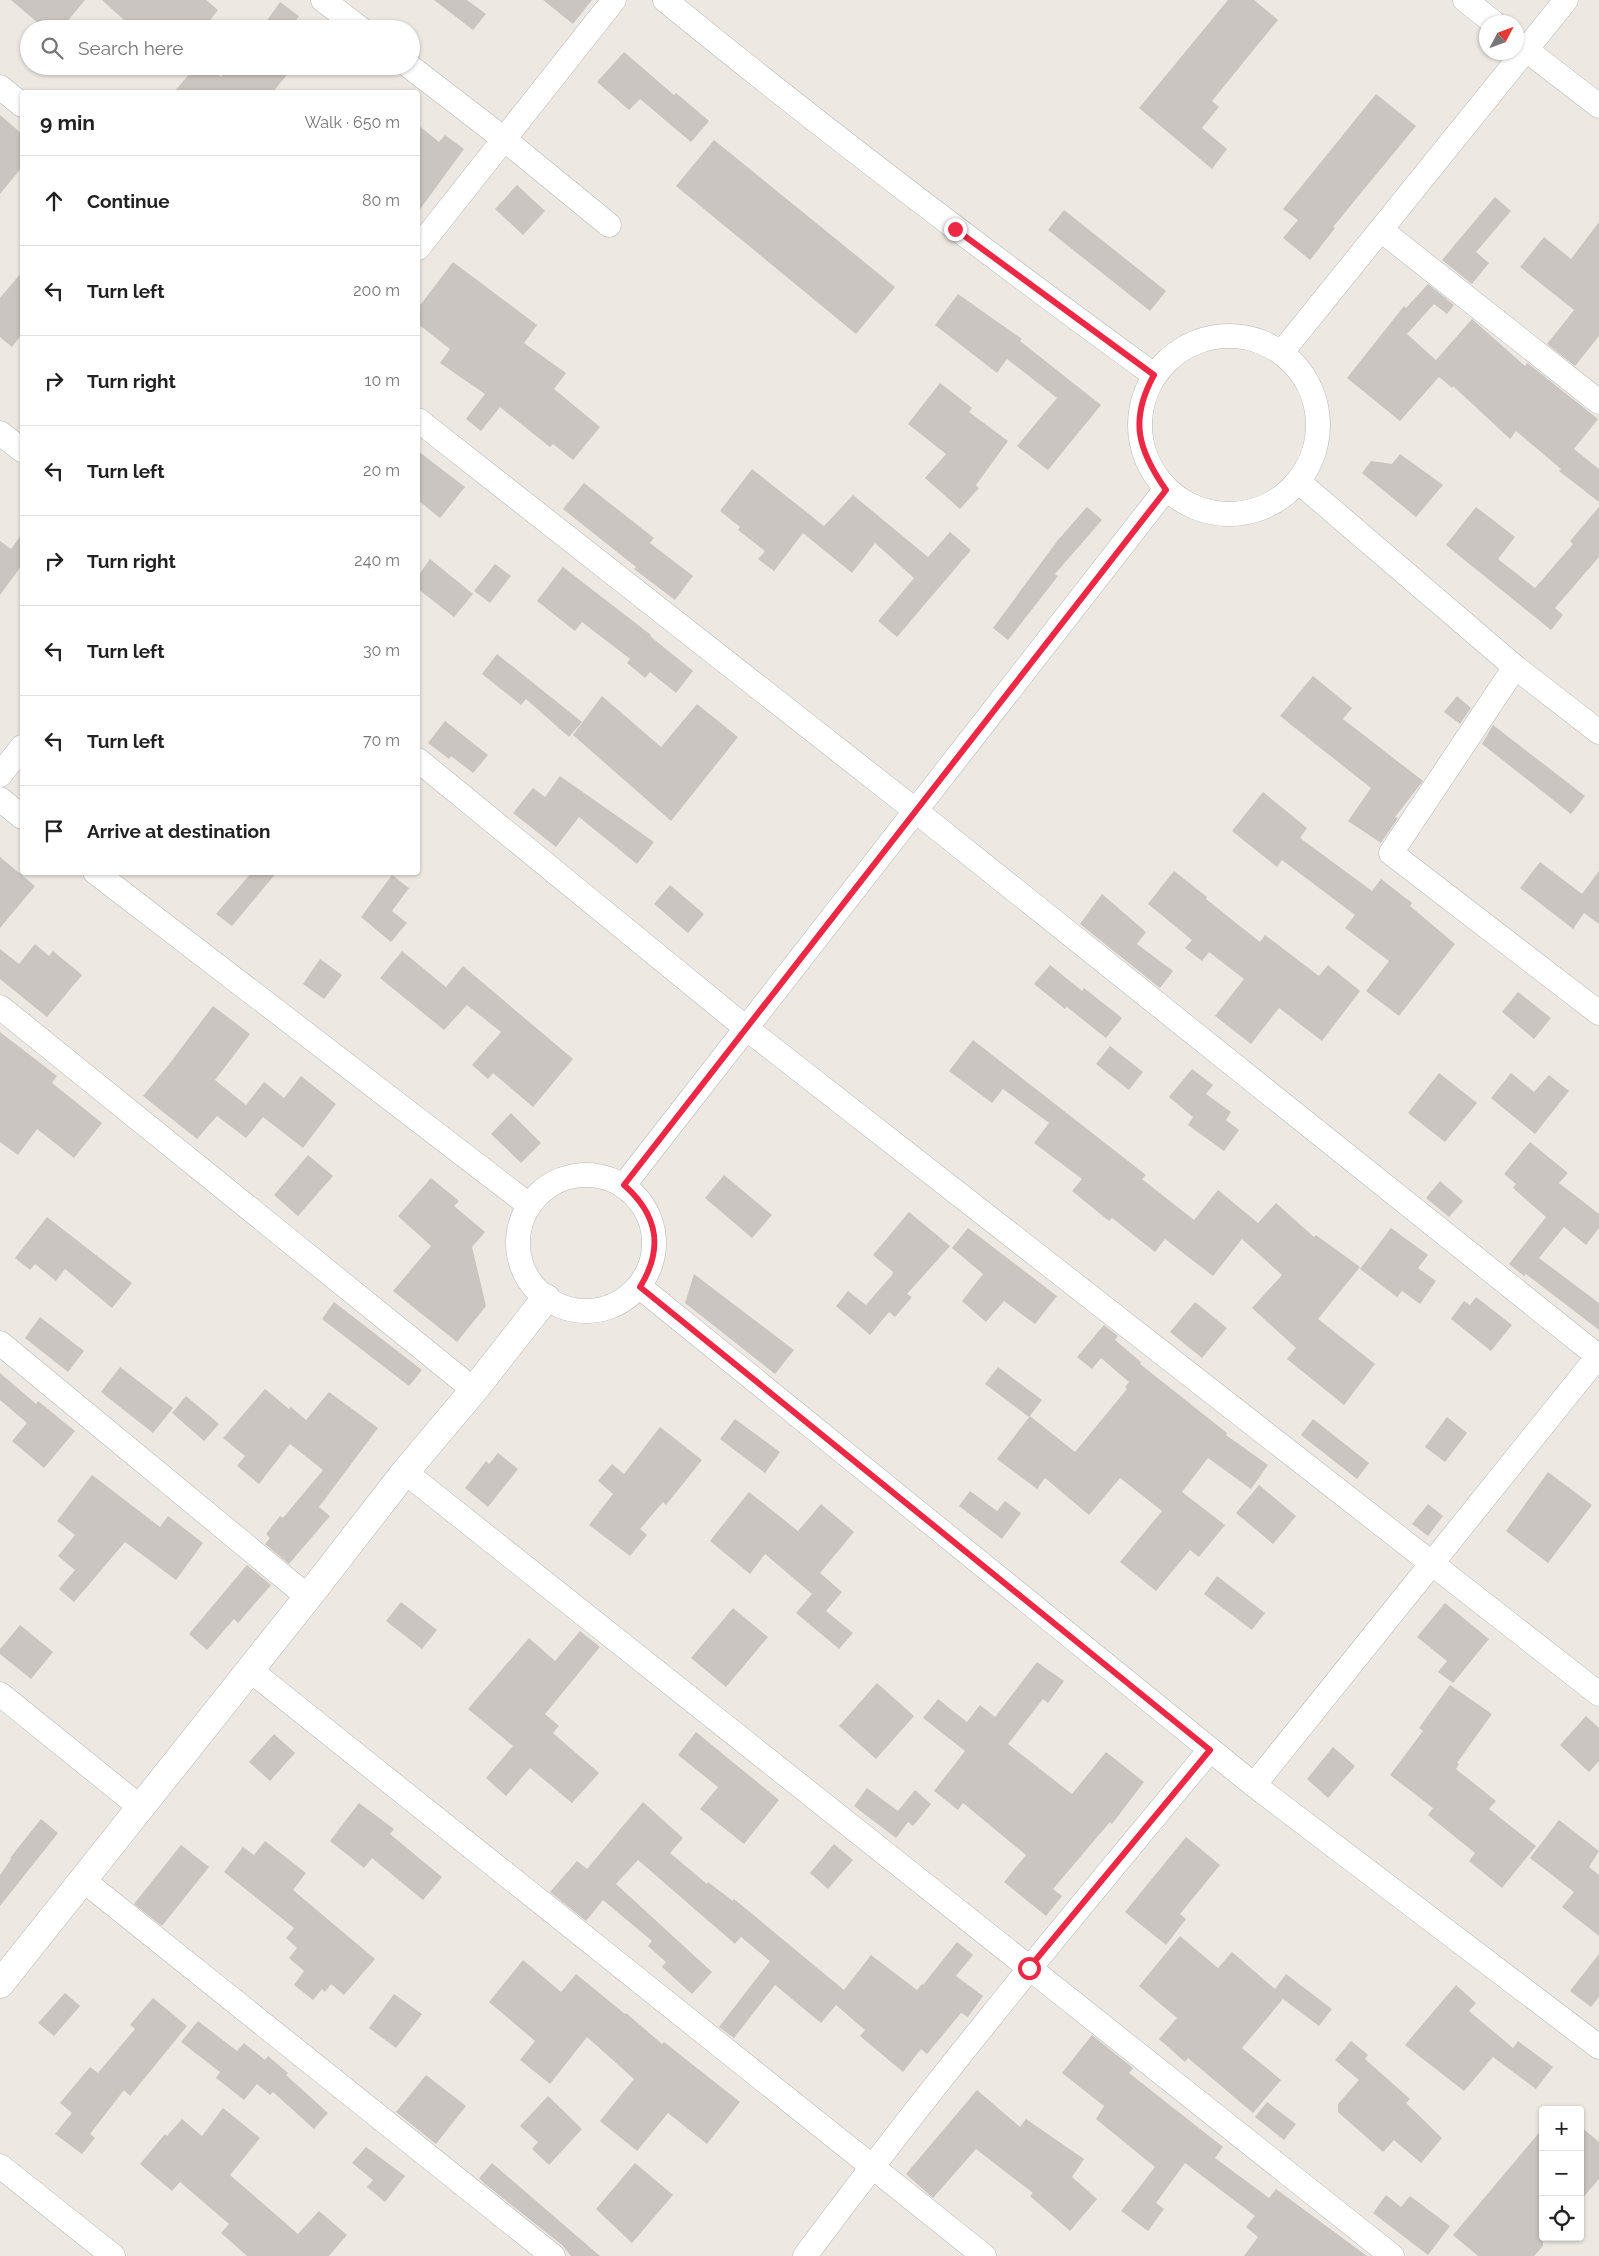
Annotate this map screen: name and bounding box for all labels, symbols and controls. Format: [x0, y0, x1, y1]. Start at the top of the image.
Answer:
north arrow [1479, 15, 1524, 60]
search box [20, 20, 420, 75]
icon: search [38, 34, 66, 62]
text: Search here [78, 37, 184, 59]
text: 9 min [40, 110, 95, 135]
text: Walk · 650 m [304, 113, 400, 132]
icon: ahead [40, 187, 68, 215]
text: Continue [87, 190, 170, 212]
text: 80 m [362, 191, 400, 210]
route end [944, 218, 967, 241]
icon: left [40, 277, 68, 305]
text: Turn left [87, 280, 164, 302]
text: 200 m [353, 281, 400, 300]
icon: right [40, 367, 68, 395]
text: Turn right [87, 370, 176, 392]
text: 10 m [365, 371, 400, 390]
icon: left [40, 457, 68, 485]
text: Turn left [87, 460, 164, 482]
text: 20 m [363, 461, 400, 480]
icon: right [40, 547, 68, 575]
text: Turn right [87, 550, 176, 572]
text: 240 m [354, 551, 400, 570]
icon: left [40, 637, 68, 665]
text: Turn left [87, 640, 164, 662]
text: 30 m [363, 641, 400, 660]
icon: left [40, 727, 68, 755]
text: Turn left [87, 730, 164, 752]
text: 70 m [363, 731, 400, 750]
icon: arrive [40, 817, 68, 845]
text: Arrive at destination [87, 820, 271, 842]
route start [1018, 1957, 1041, 1980]
map controls [1539, 2106, 1584, 2241]
button: + [1539, 2106, 1584, 2151]
button: − [1539, 2151, 1584, 2196]
button: locate [1539, 2196, 1584, 2241]

